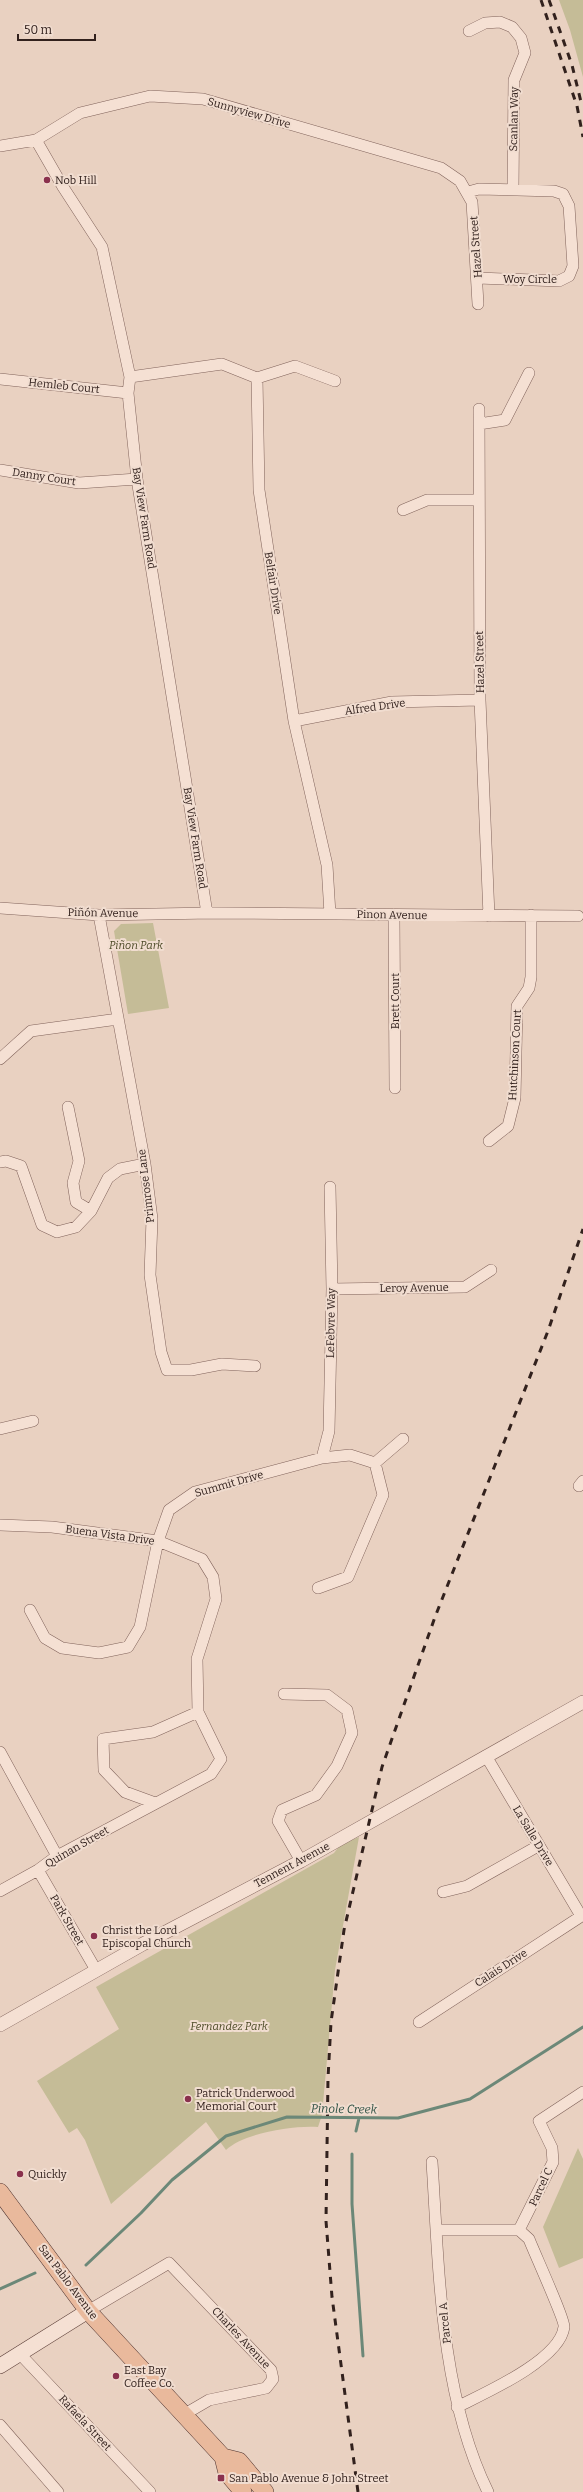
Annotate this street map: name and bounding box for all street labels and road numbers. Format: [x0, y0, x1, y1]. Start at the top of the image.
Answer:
street label: Scanlan Way [507, 86, 521, 152]
street label: Sunnyview Drive [206, 95, 292, 131]
street label: Hazel Street [467, 215, 485, 279]
street label: Woy Circle [503, 273, 557, 286]
street label: Hemleb Court [28, 376, 100, 396]
street label: Danny Court [11, 466, 77, 488]
street label: Bay View Farm Road [130, 466, 159, 570]
street label: Belfair Drive [262, 551, 284, 615]
street label: Hazel Street [473, 631, 487, 693]
street label: Alfred Drive [344, 696, 406, 718]
street label: Bay View Farm Road [181, 786, 210, 890]
street label: Piñón Avenue [67, 906, 139, 920]
street label: Pinon Avenue [356, 908, 428, 922]
street label: Brett Court [389, 973, 402, 1029]
street label: Hutchinson Court [506, 1009, 524, 1101]
street label: Primrose Lane [135, 1148, 157, 1224]
street label: Leroy Avenue [379, 1281, 449, 1295]
street label: LeFebvre Way [324, 1288, 338, 1358]
street label: Summit Drive [193, 1468, 265, 1500]
street label: Buena Vista Drive [65, 1522, 155, 1548]
street label: La Salle Drive [510, 1803, 556, 1869]
street label: Quinan Street [43, 1823, 111, 1871]
street label: Tennent Avenue [252, 1840, 332, 1890]
street label: Park Street [47, 1892, 87, 1948]
street label: Calais Drive [472, 1946, 530, 1990]
street label: Parcel C [526, 2166, 556, 2208]
street label: San Pablo Avenue [36, 2242, 100, 2322]
street label: Parcel A [436, 2301, 454, 2344]
street label: Charles Avenue [209, 2304, 273, 2372]
street label: Rafaela Street [56, 2393, 114, 2453]

